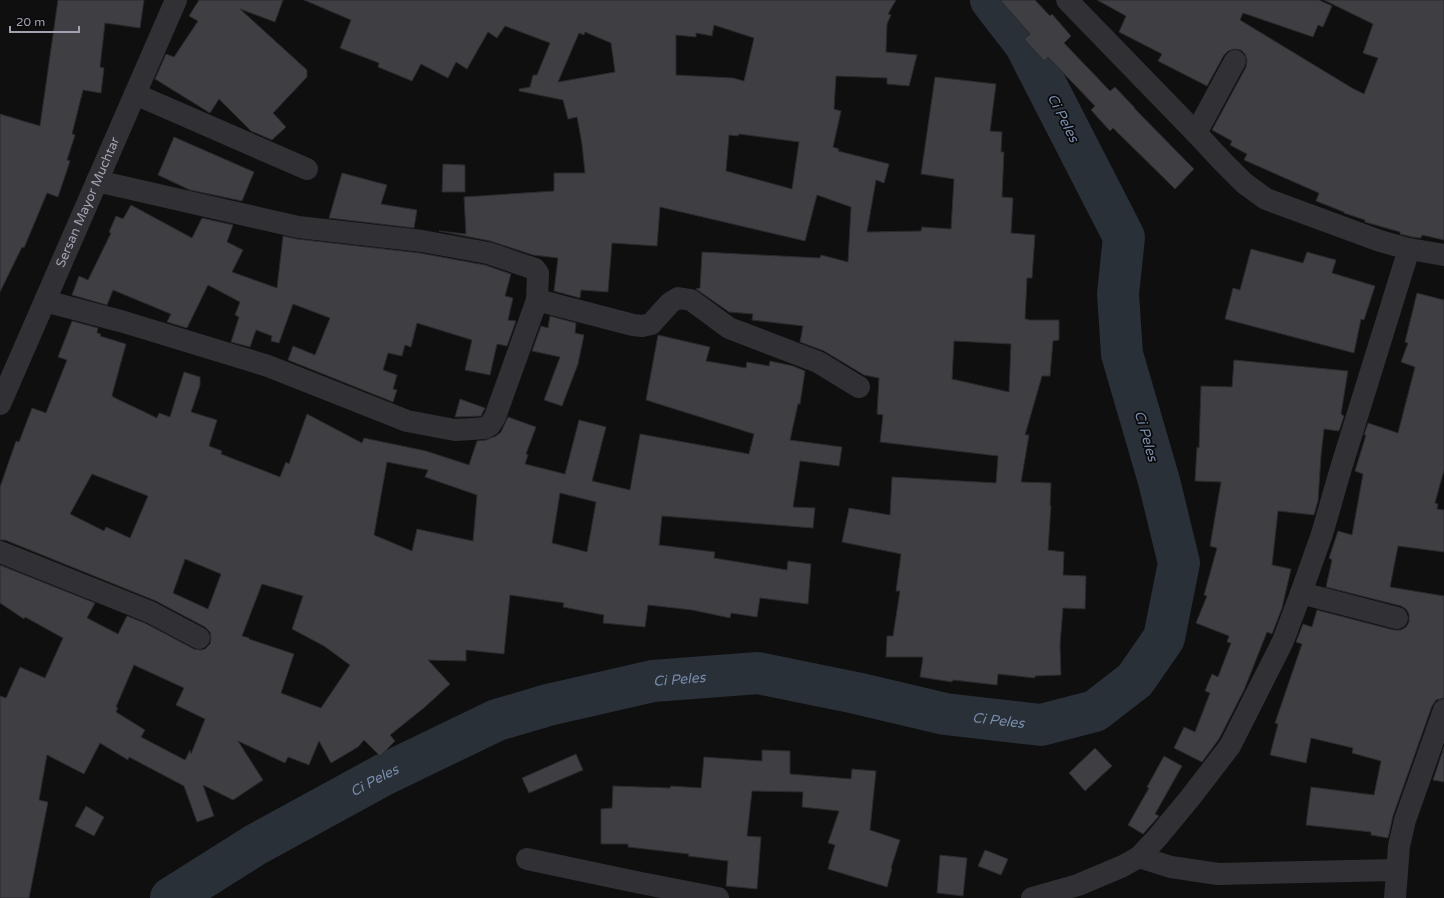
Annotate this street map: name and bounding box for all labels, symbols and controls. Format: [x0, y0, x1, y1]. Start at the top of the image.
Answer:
scale bar [10, 8, 79, 34]
text: 20 m [16, 15, 45, 29]
water label: Ci Peles [1044, 91, 1083, 146]
street label: Sersan Mayor Muchtar [52, 135, 123, 270]
water label: Ci Peles [1131, 409, 1162, 465]
water label: Ci Peles [653, 668, 707, 689]
water label: Ci Peles [971, 709, 1026, 732]
water label: Ci Peles [347, 760, 402, 800]

